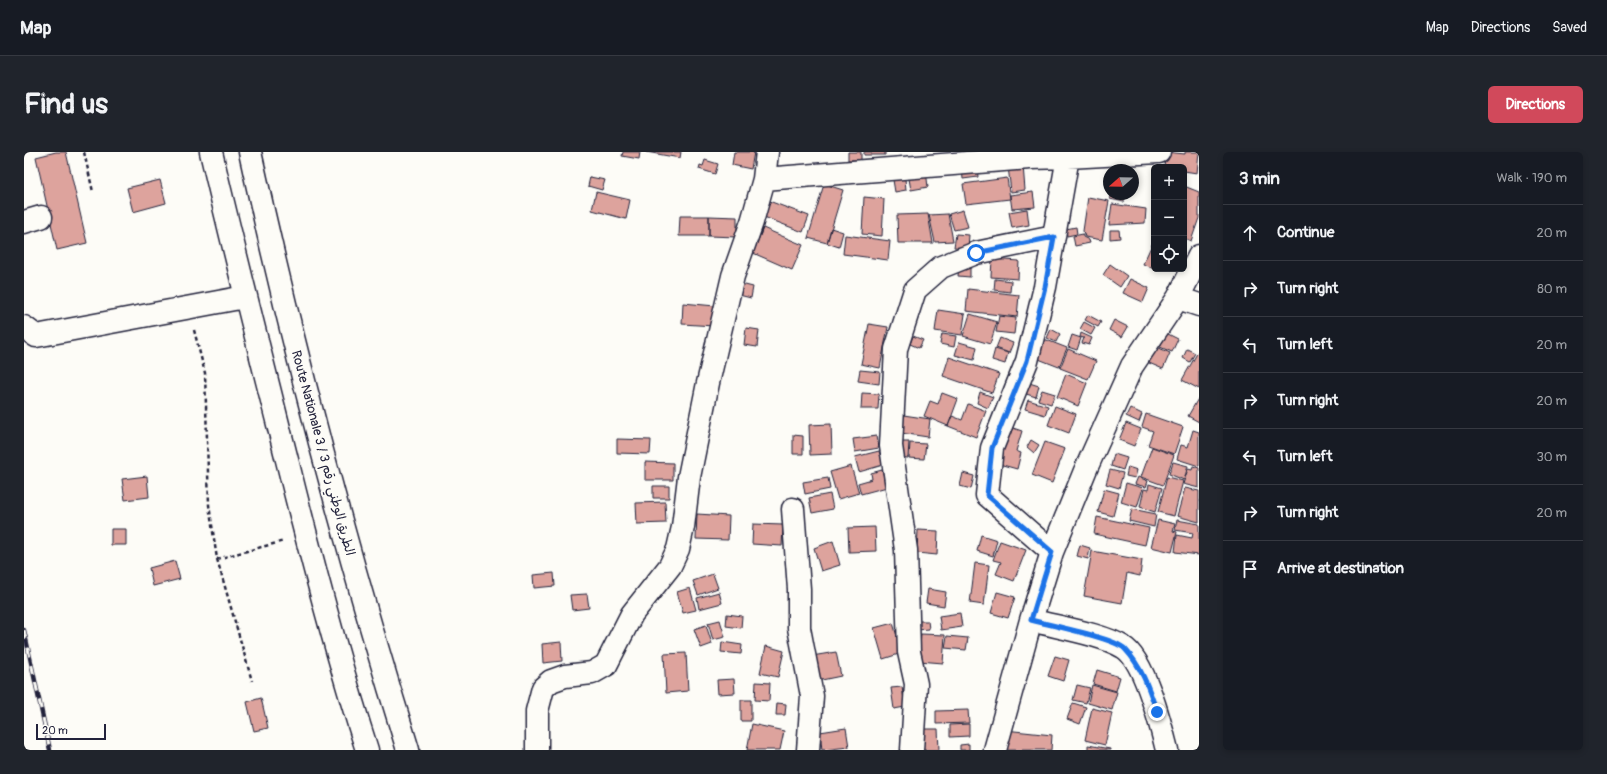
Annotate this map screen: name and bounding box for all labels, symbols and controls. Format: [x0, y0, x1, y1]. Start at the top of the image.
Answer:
text: Map [20, 16, 51, 40]
text: Map [1426, 19, 1449, 36]
text: Directions [1471, 19, 1530, 36]
text: Saved [1552, 19, 1587, 36]
button: Directions [1488, 86, 1583, 123]
text: Find us [24, 87, 108, 122]
north arrow [1103, 164, 1139, 200]
map controls [1151, 164, 1187, 272]
button: + [1151, 164, 1187, 200]
text: 3 min [1239, 168, 1280, 189]
text: Walk · 190 m [1496, 170, 1567, 186]
button: − [1151, 200, 1187, 236]
icon: ahead [1239, 222, 1261, 244]
text: Continue [1277, 223, 1335, 242]
text: 20 m [1536, 225, 1567, 241]
button: locate [1151, 236, 1187, 272]
route start [967, 244, 985, 262]
icon: right [1239, 278, 1261, 300]
text: Turn right [1277, 279, 1338, 298]
text: 80 m [1537, 281, 1567, 297]
icon: left [1239, 334, 1261, 356]
text: Turn left [1277, 335, 1333, 354]
text: 20 m [1536, 337, 1567, 353]
street label: Route Nationale 3 / الطريق الوطني رقم 3 [285, 349, 358, 558]
icon: right [1239, 390, 1261, 412]
text: Turn right [1277, 391, 1338, 410]
text: 20 m [1536, 393, 1567, 409]
icon: left [1239, 446, 1261, 468]
text: Turn left [1277, 447, 1333, 466]
text: 30 m [1537, 449, 1567, 465]
icon: right [1239, 502, 1261, 524]
text: Turn right [1277, 503, 1338, 522]
text: 20 m [1536, 505, 1567, 521]
icon: arrive [1239, 558, 1261, 580]
text: Arrive at destination [1277, 559, 1404, 578]
route end [1148, 703, 1166, 721]
scale bar [36, 722, 106, 741]
text: 20 m [42, 724, 68, 737]

